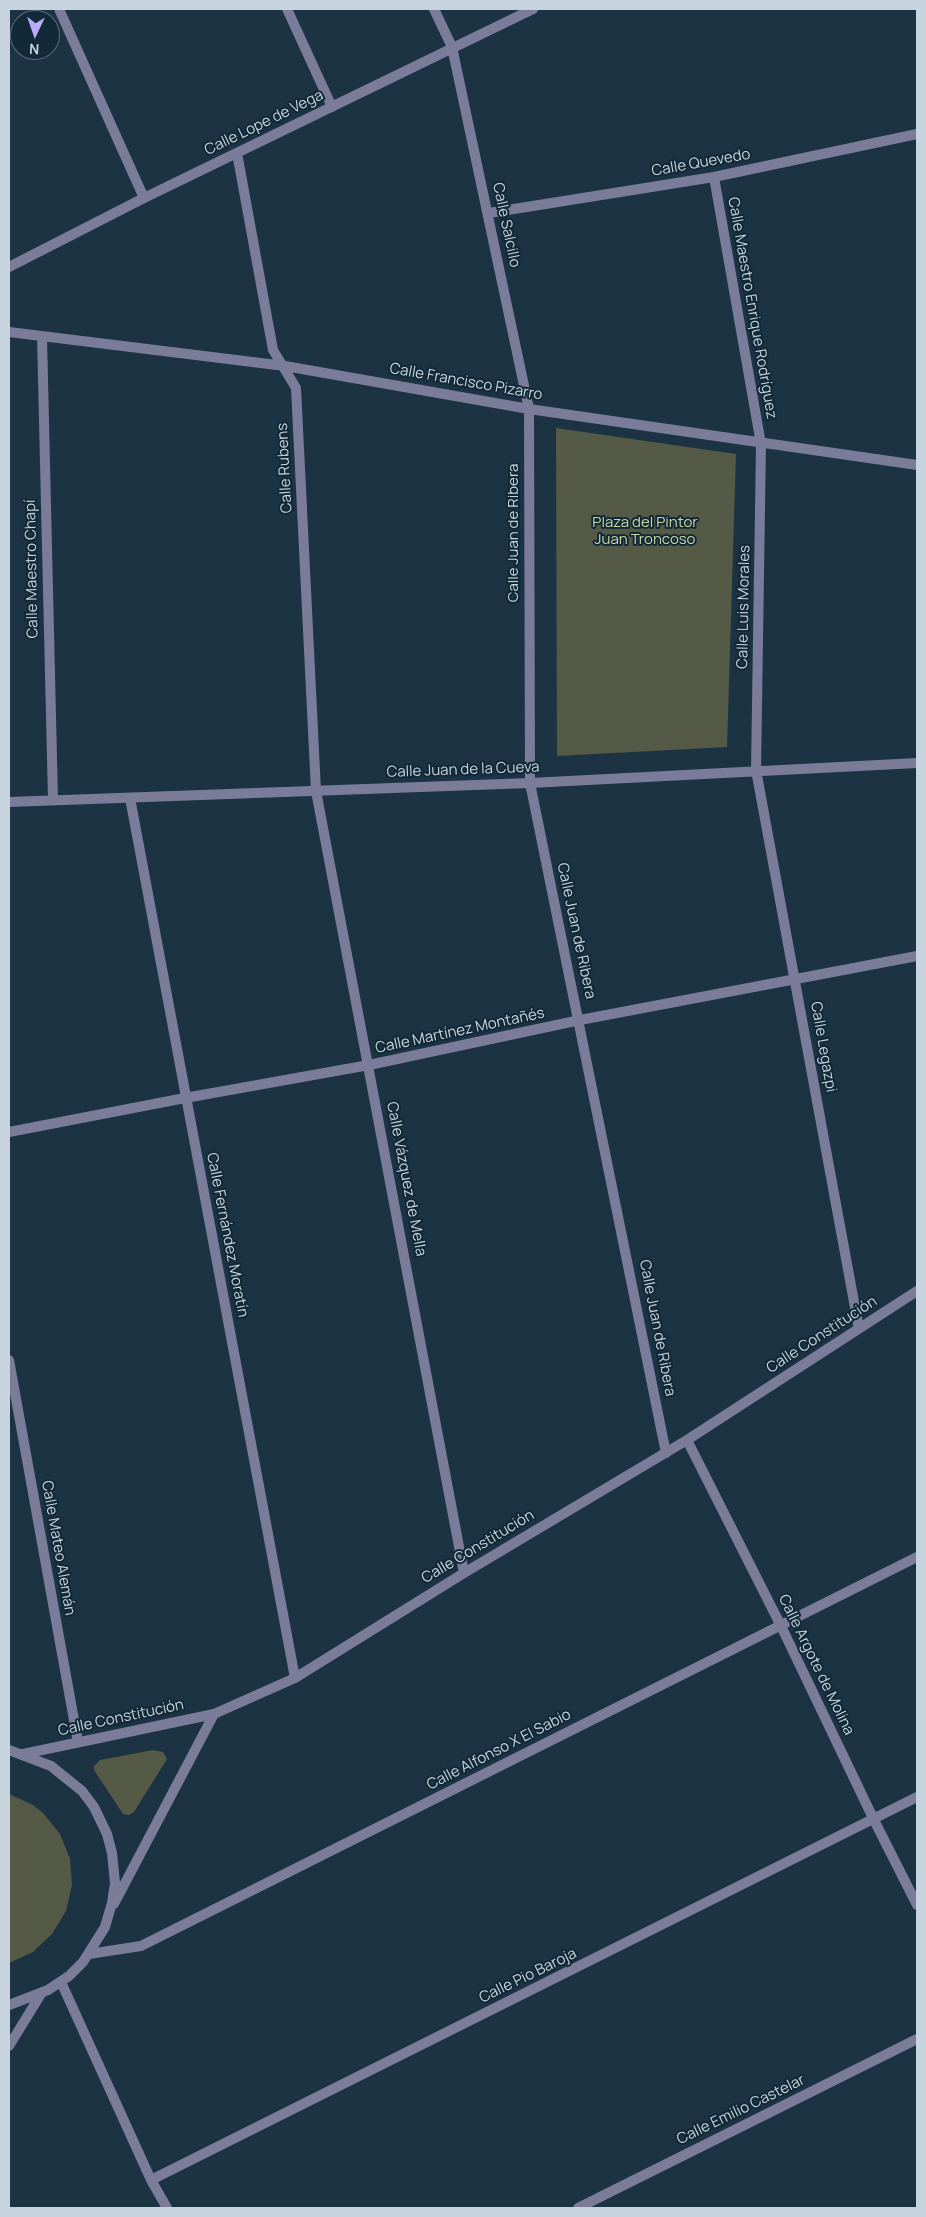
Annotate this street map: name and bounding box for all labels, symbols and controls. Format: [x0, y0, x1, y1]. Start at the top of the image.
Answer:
north arrow [10, 10, 60, 60]
text: N [29, 40, 40, 59]
street label: Calle Lope de Vega [202, 86, 326, 160]
street label: Calle Quevedo [650, 145, 752, 181]
street label: Calle Salcillo [488, 181, 524, 269]
street label: Calle Maestro Enrique Rodríguez [724, 196, 780, 420]
street label: Calle Francisco Pizarro [388, 360, 544, 404]
street label: Calle Rubens [274, 422, 296, 514]
street label: Calle Juan de Ribera [505, 464, 523, 602]
street label: Calle Maestro Chapí [22, 499, 42, 639]
park label: Plaza del Pintor Juan Troncoso [592, 514, 698, 549]
street label: Calle Luis Morales [734, 545, 754, 669]
street label: Calle Juan de la Cueva [386, 758, 540, 782]
street label: Calle Juan de Ribera [553, 861, 599, 1001]
street label: Calle Legazpi [806, 1000, 840, 1094]
street label: Calle Martínez Montañés [374, 1004, 546, 1058]
street label: Calle Vázquez de Mella [382, 1100, 430, 1258]
street label: Calle Fernández Moratín [202, 1151, 252, 1319]
street label: Calle Juan de Ribera [635, 1258, 679, 1398]
street label: Calle Constitución [763, 1293, 881, 1377]
street label: Calle Mateo Alemán [37, 1479, 79, 1617]
street label: Calle Constitución [418, 1506, 538, 1588]
street label: Calle Argote de Molina [774, 1592, 858, 1738]
street label: Calle Constitución [57, 1696, 185, 1740]
street label: Calle Alfonso X El Sabio [424, 1706, 574, 1794]
street label: Calle Pio Baroja [476, 1945, 580, 2007]
street label: Calle Emilio Castelar [674, 2071, 808, 2149]

